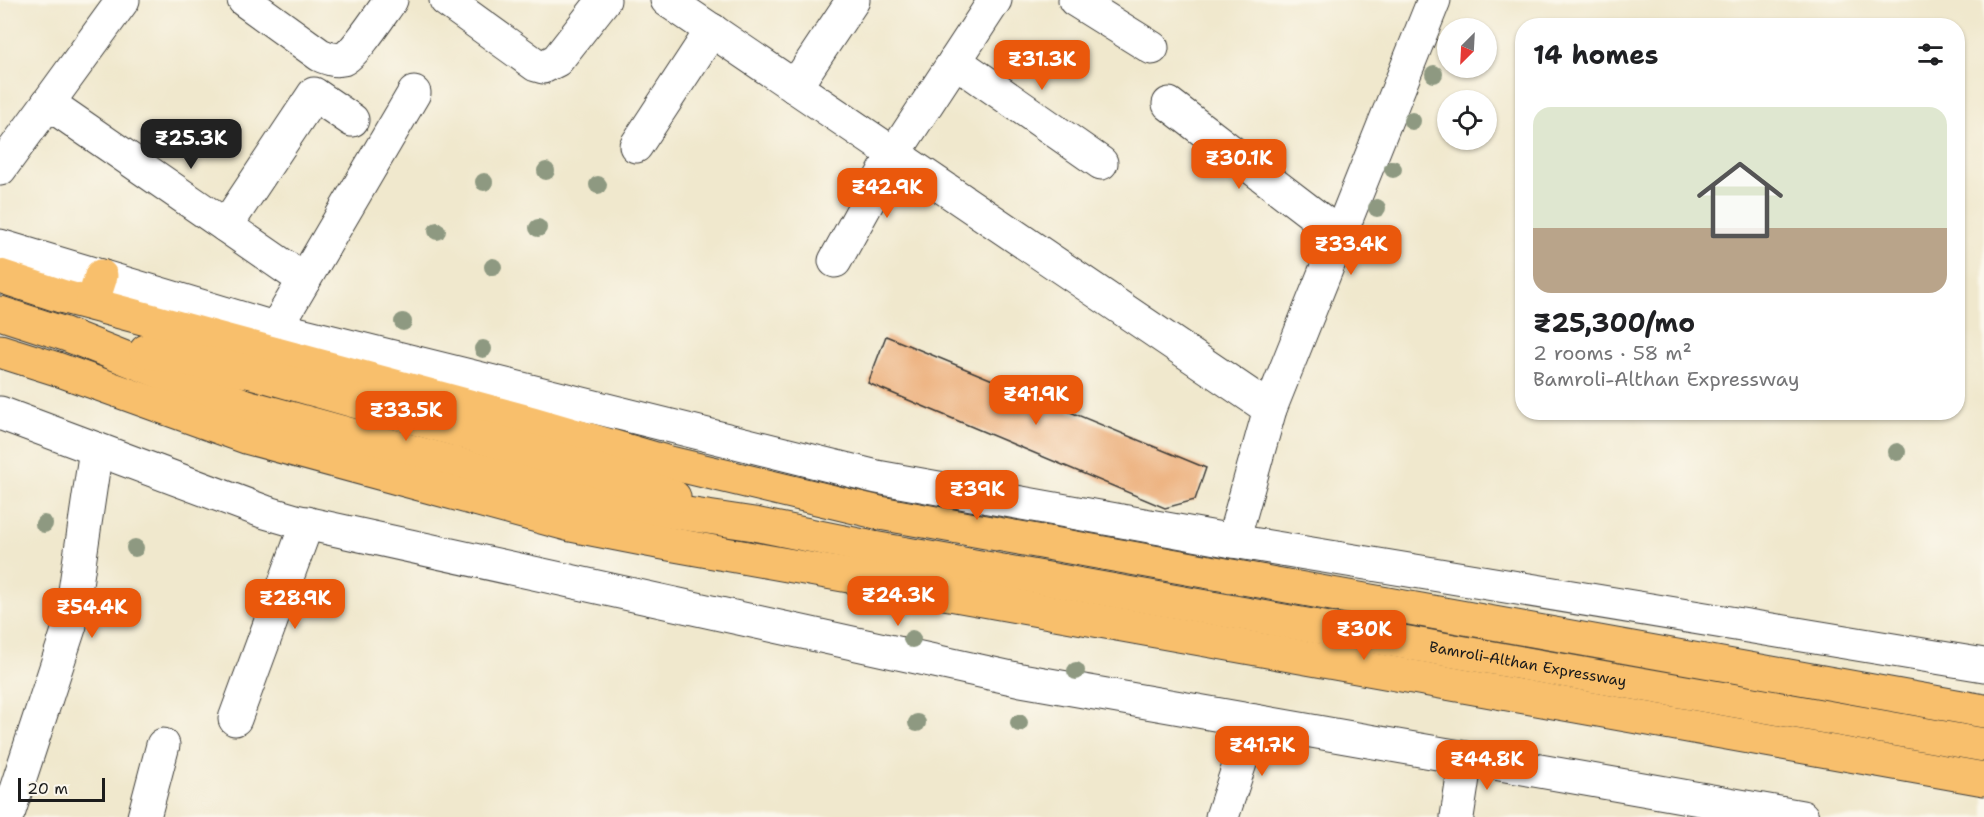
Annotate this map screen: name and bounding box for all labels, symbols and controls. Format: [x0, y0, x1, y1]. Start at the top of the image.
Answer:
north arrow [1437, 18, 1497, 78]
map controls [1437, 18, 1497, 150]
text: 14 homes [1533, 37, 1659, 72]
icon: filters [1914, 38, 1947, 71]
pin: ₹31.3K [993, 40, 1091, 91]
text: ₹31.3K [1008, 46, 1076, 72]
button: locate [1437, 90, 1497, 150]
pin: ₹25.3K [142, 119, 240, 170]
text: ₹25.3K [155, 125, 227, 151]
pin: ₹30.1K [1190, 139, 1288, 190]
text: ₹30.1K [1205, 145, 1273, 171]
icon: home [1686, 146, 1794, 254]
pin: ₹42.9K [838, 168, 936, 219]
text: ₹42.9K [851, 174, 923, 200]
pin: ₹33.4K [1302, 225, 1400, 276]
text: ₹33.4K [1314, 231, 1388, 257]
text: ₹25,300/mo [1533, 305, 1695, 340]
text: 2 rooms · 58 m² [1533, 340, 1692, 366]
text: Bamroli-Althan Expressway [1533, 366, 1799, 392]
pin: ₹41.9K [987, 375, 1085, 426]
text: ₹41.9K [1003, 381, 1069, 407]
pin: ₹33.5K [357, 391, 455, 442]
text: ₹33.5K [370, 397, 442, 423]
pin: ₹39K [941, 470, 1013, 521]
text: ₹39K [949, 476, 1005, 502]
pin: ₹24.3K [849, 576, 947, 627]
pin: ₹28.9K [246, 579, 344, 630]
text: ₹24.3K [861, 582, 935, 608]
text: ₹28.9K [259, 585, 331, 611]
pin: ₹54.4K [43, 588, 141, 639]
text: ₹54.4K [56, 594, 128, 620]
pin: ₹30K [1328, 610, 1400, 661]
text: ₹30K [1336, 616, 1392, 642]
street label: Bamroli-Althan Expressway [1428, 637, 1628, 691]
pin: ₹41.7K [1213, 726, 1311, 777]
text: ₹41.7K [1229, 732, 1295, 758]
pin: ₹44.8K [1438, 740, 1536, 791]
text: ₹44.8K [1450, 746, 1524, 772]
scale bar [18, 775, 105, 802]
text: 20 m [27, 778, 68, 799]

